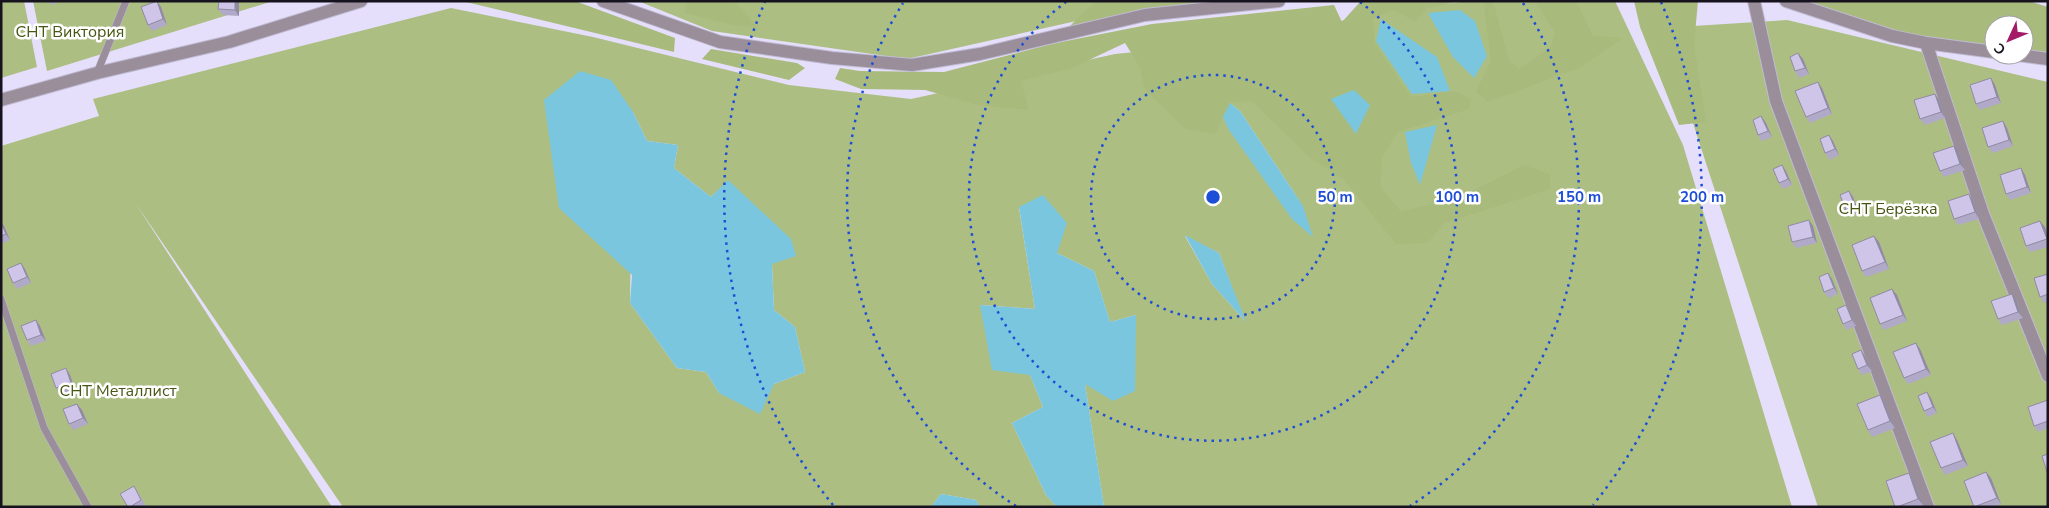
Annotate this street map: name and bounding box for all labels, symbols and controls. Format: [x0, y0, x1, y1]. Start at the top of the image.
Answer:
north arrow [1984, 15, 2034, 65]
park label: СНТ Виктория [16, 21, 124, 43]
text: С [1990, 38, 2010, 59]
text: 50 m [1317, 187, 1353, 207]
text: 100 m [1435, 187, 1479, 207]
text: 150 m [1557, 187, 1601, 207]
text: 200 m [1680, 187, 1724, 207]
centre of rings [1204, 188, 1222, 206]
park label: СНТ Берёзка [1838, 198, 1938, 220]
park label: СНТ Металлист [59, 380, 177, 402]

